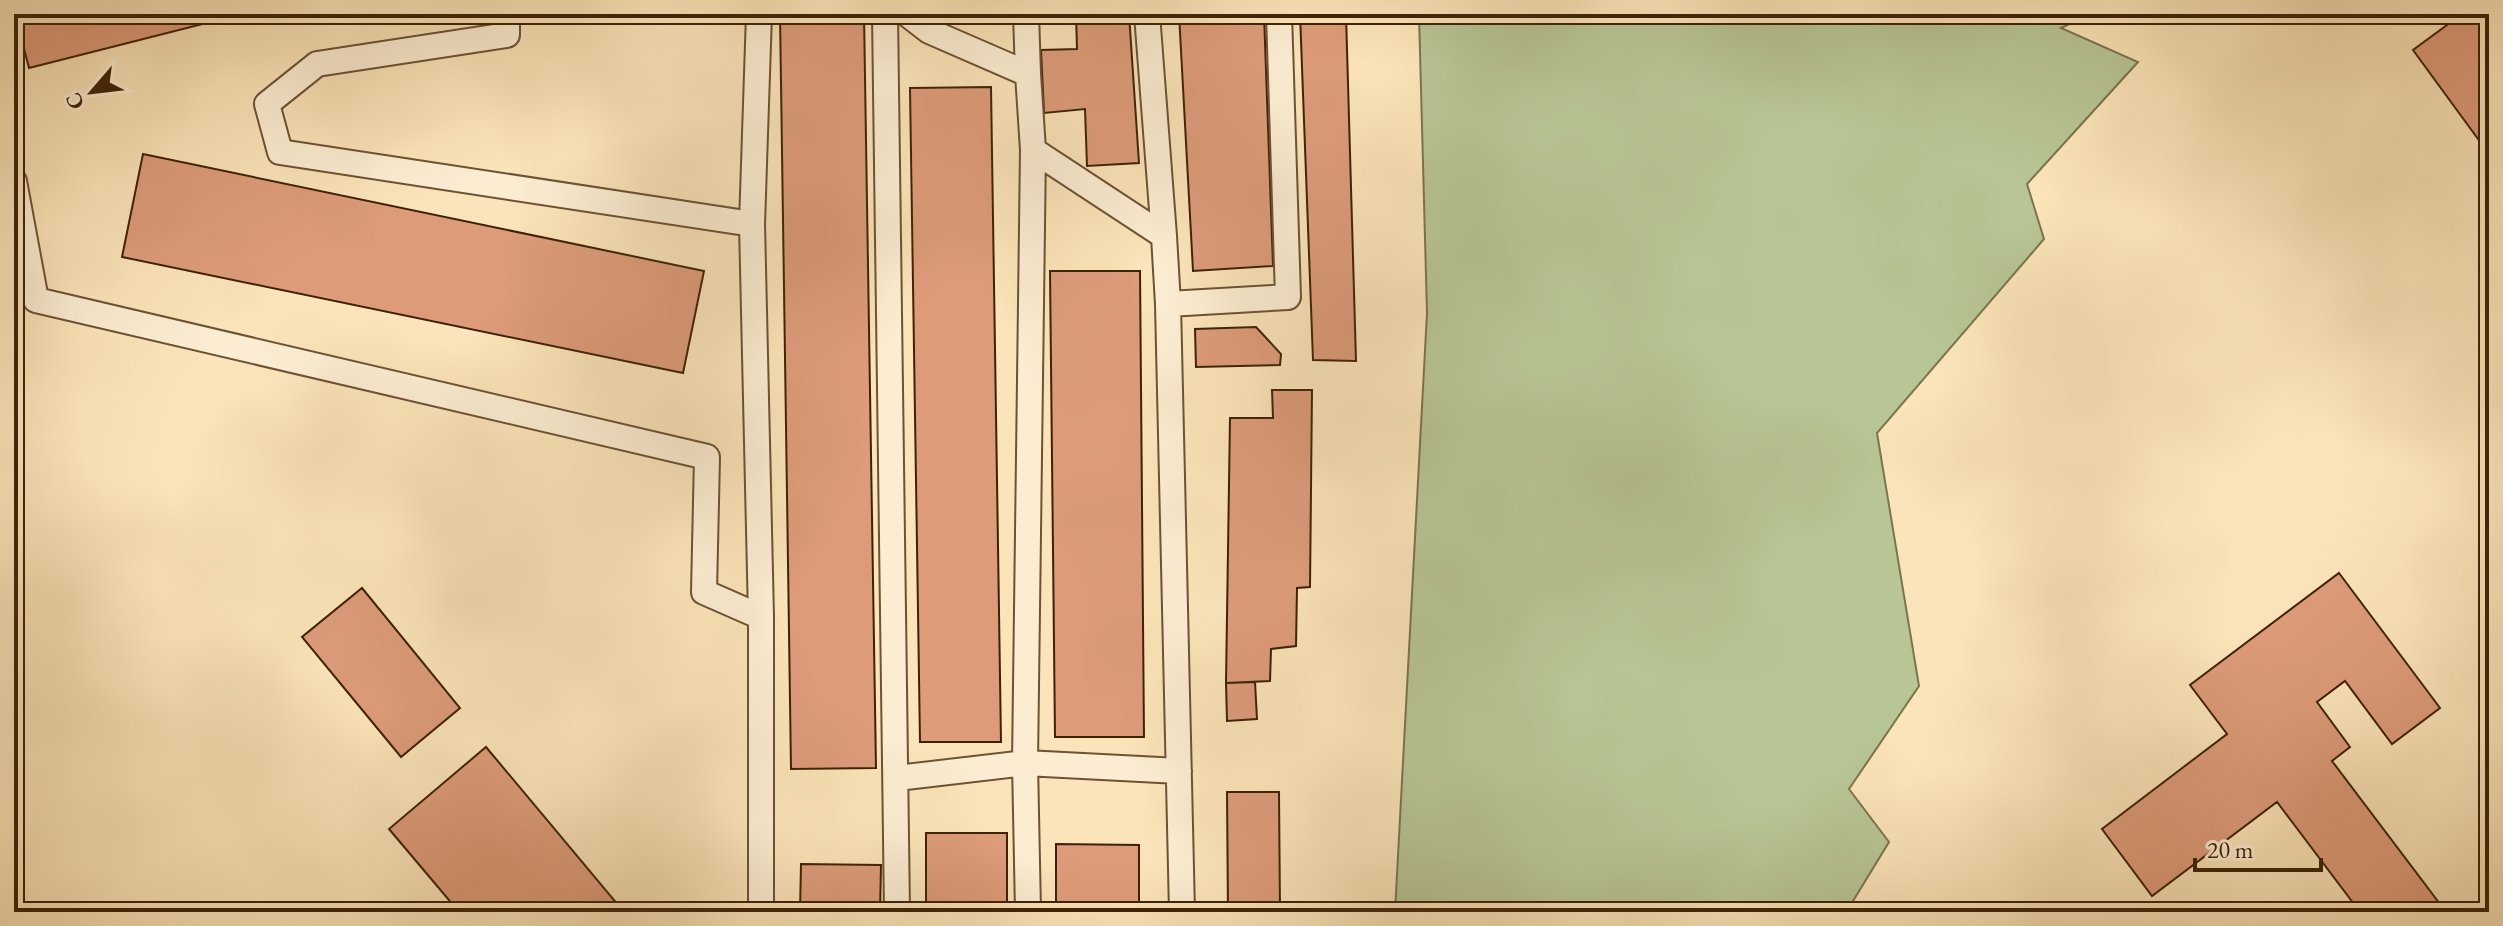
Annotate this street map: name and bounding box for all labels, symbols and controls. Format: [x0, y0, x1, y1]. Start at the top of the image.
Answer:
north arrow [52, 52, 132, 132]
text: С [58, 87, 91, 115]
scale bar [2195, 822, 2321, 872]
text: 20 m [2207, 834, 2254, 865]

